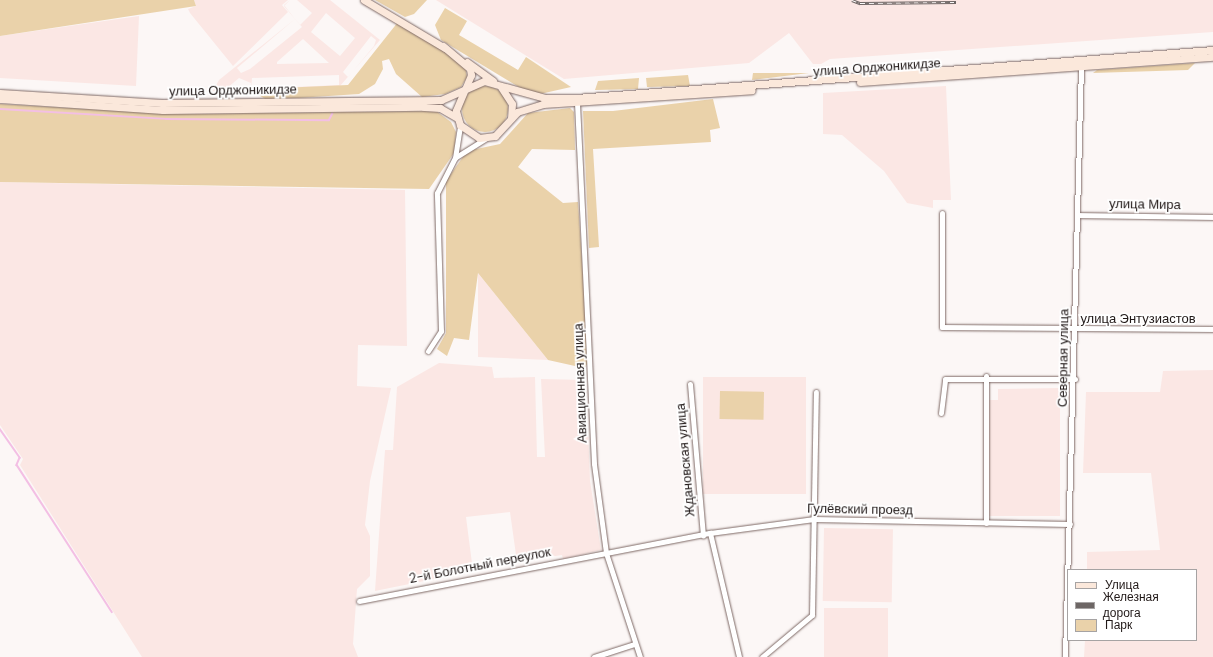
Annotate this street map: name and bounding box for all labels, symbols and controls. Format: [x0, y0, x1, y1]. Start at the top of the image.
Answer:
street label: улица Орджоникидзе [813, 56, 941, 80]
street label: улица Орджоникидзе [169, 82, 297, 100]
street label: улица Мира [1109, 197, 1181, 213]
street label: Северная улица [1055, 309, 1073, 407]
street label: улица Энтузиастов [1080, 311, 1196, 327]
street label: Авиационная улица [571, 323, 591, 443]
street label: Ждановская улица [673, 403, 699, 517]
street label: Гулёвский проезд [807, 501, 913, 519]
street label: 2-й Болотный переулок [408, 545, 552, 587]
legend [1067, 569, 1197, 641]
text: Улица [1105, 577, 1139, 593]
text: Железная дорога [1103, 589, 1159, 621]
text: Парк [1105, 617, 1132, 633]

